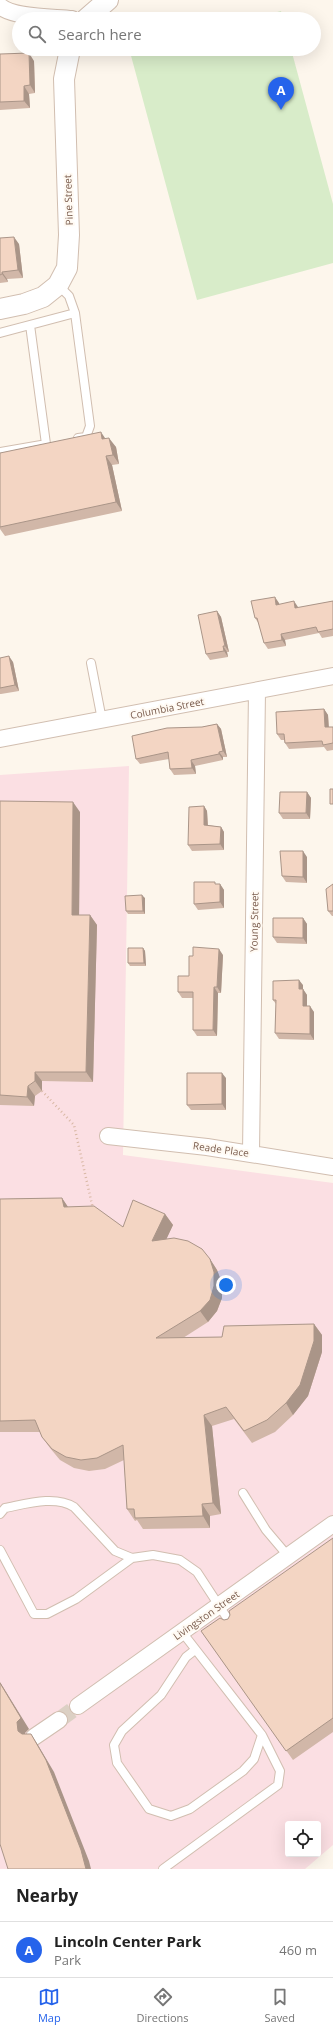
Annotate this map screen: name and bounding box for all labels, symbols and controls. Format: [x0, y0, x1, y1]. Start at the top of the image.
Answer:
search box [12, 12, 321, 56]
icon: search [26, 23, 48, 45]
text: Search here [58, 24, 142, 44]
pin: A [268, 77, 294, 110]
street label: Pine Street [60, 174, 76, 226]
street label: Columbia Street [129, 694, 206, 722]
street label: Young Street [246, 892, 262, 952]
street label: Reade Place [192, 1138, 250, 1160]
your location [216, 1275, 236, 1295]
street label: Livingston Street [170, 1587, 242, 1643]
map controls [285, 1821, 321, 1857]
button: locate [285, 1821, 321, 1857]
text: Nearby [16, 1884, 78, 1907]
text: Lincoln Center Park [54, 1931, 201, 1951]
text: A [25, 1941, 33, 1959]
text: 460 m [279, 1941, 317, 1959]
text: Park [54, 1951, 81, 1969]
tab: Map [38, 1986, 61, 2025]
tab: Directions [137, 1986, 189, 2025]
tab: Saved [264, 1986, 295, 2025]

